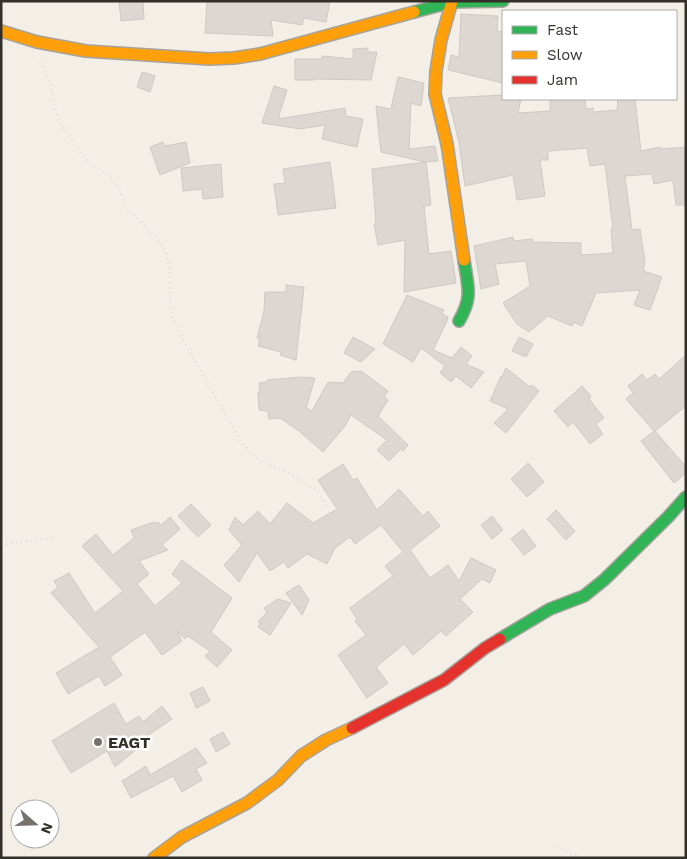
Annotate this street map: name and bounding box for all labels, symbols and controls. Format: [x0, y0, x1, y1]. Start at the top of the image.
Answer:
legend [502, 10, 677, 100]
text: Fast [547, 21, 579, 39]
text: Slow [547, 46, 583, 64]
text: Jam [547, 71, 578, 89]
place label: EAGT [108, 733, 151, 752]
marker: EAGT [92, 736, 104, 748]
north arrow [10, 799, 60, 849]
text: N [38, 821, 57, 836]

